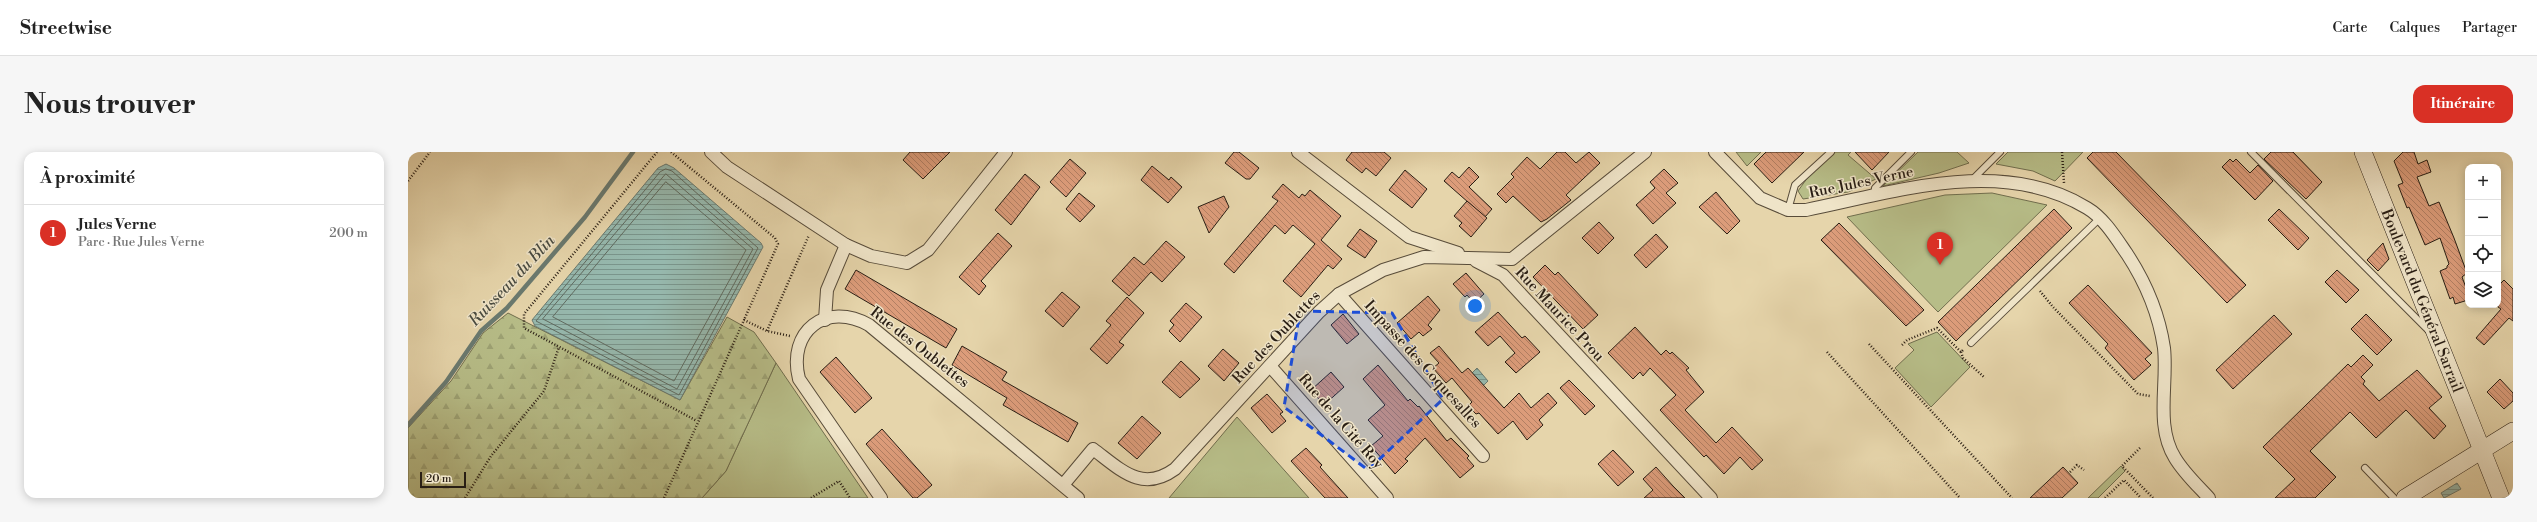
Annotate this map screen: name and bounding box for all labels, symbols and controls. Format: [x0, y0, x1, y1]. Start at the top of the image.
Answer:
text: Streetwise [20, 16, 112, 40]
text: Carte [2332, 19, 2367, 37]
text: Calques [2389, 19, 2440, 37]
text: Partager [2462, 19, 2517, 37]
button: Itinéraire [2413, 85, 2513, 123]
text: Nous trouver [24, 87, 196, 122]
street label: Rue Jules Verne [1807, 162, 1915, 203]
map controls [2465, 164, 2501, 308]
button: + [2465, 164, 2501, 200]
text: À proximité [40, 167, 135, 189]
button: − [2465, 200, 2501, 236]
street label: Boulevard du Général Sarrail [2376, 205, 2467, 396]
text: Jules Verne [78, 215, 157, 234]
text: 1 [50, 225, 56, 241]
text: 200 m [329, 225, 368, 241]
water label: Ruisseau du Blin [464, 230, 560, 331]
pin: 1 [1927, 232, 1953, 265]
text: Parc · Rue Jules Verne [78, 234, 205, 250]
button: locate [2465, 236, 2501, 272]
street label: Rue Maurice Prou [1511, 263, 1609, 366]
button: layers [2465, 272, 2501, 308]
street label: Rue des Oublettes [1228, 287, 1325, 388]
street label: Impasse des Coquesalles [1360, 296, 1485, 432]
your location [1465, 296, 1485, 316]
street label: Rue des Oublettes [866, 303, 973, 392]
street label: Rue de la Cité Roy [1294, 370, 1388, 474]
scale bar [420, 470, 466, 489]
text: 20 m [426, 472, 451, 486]

